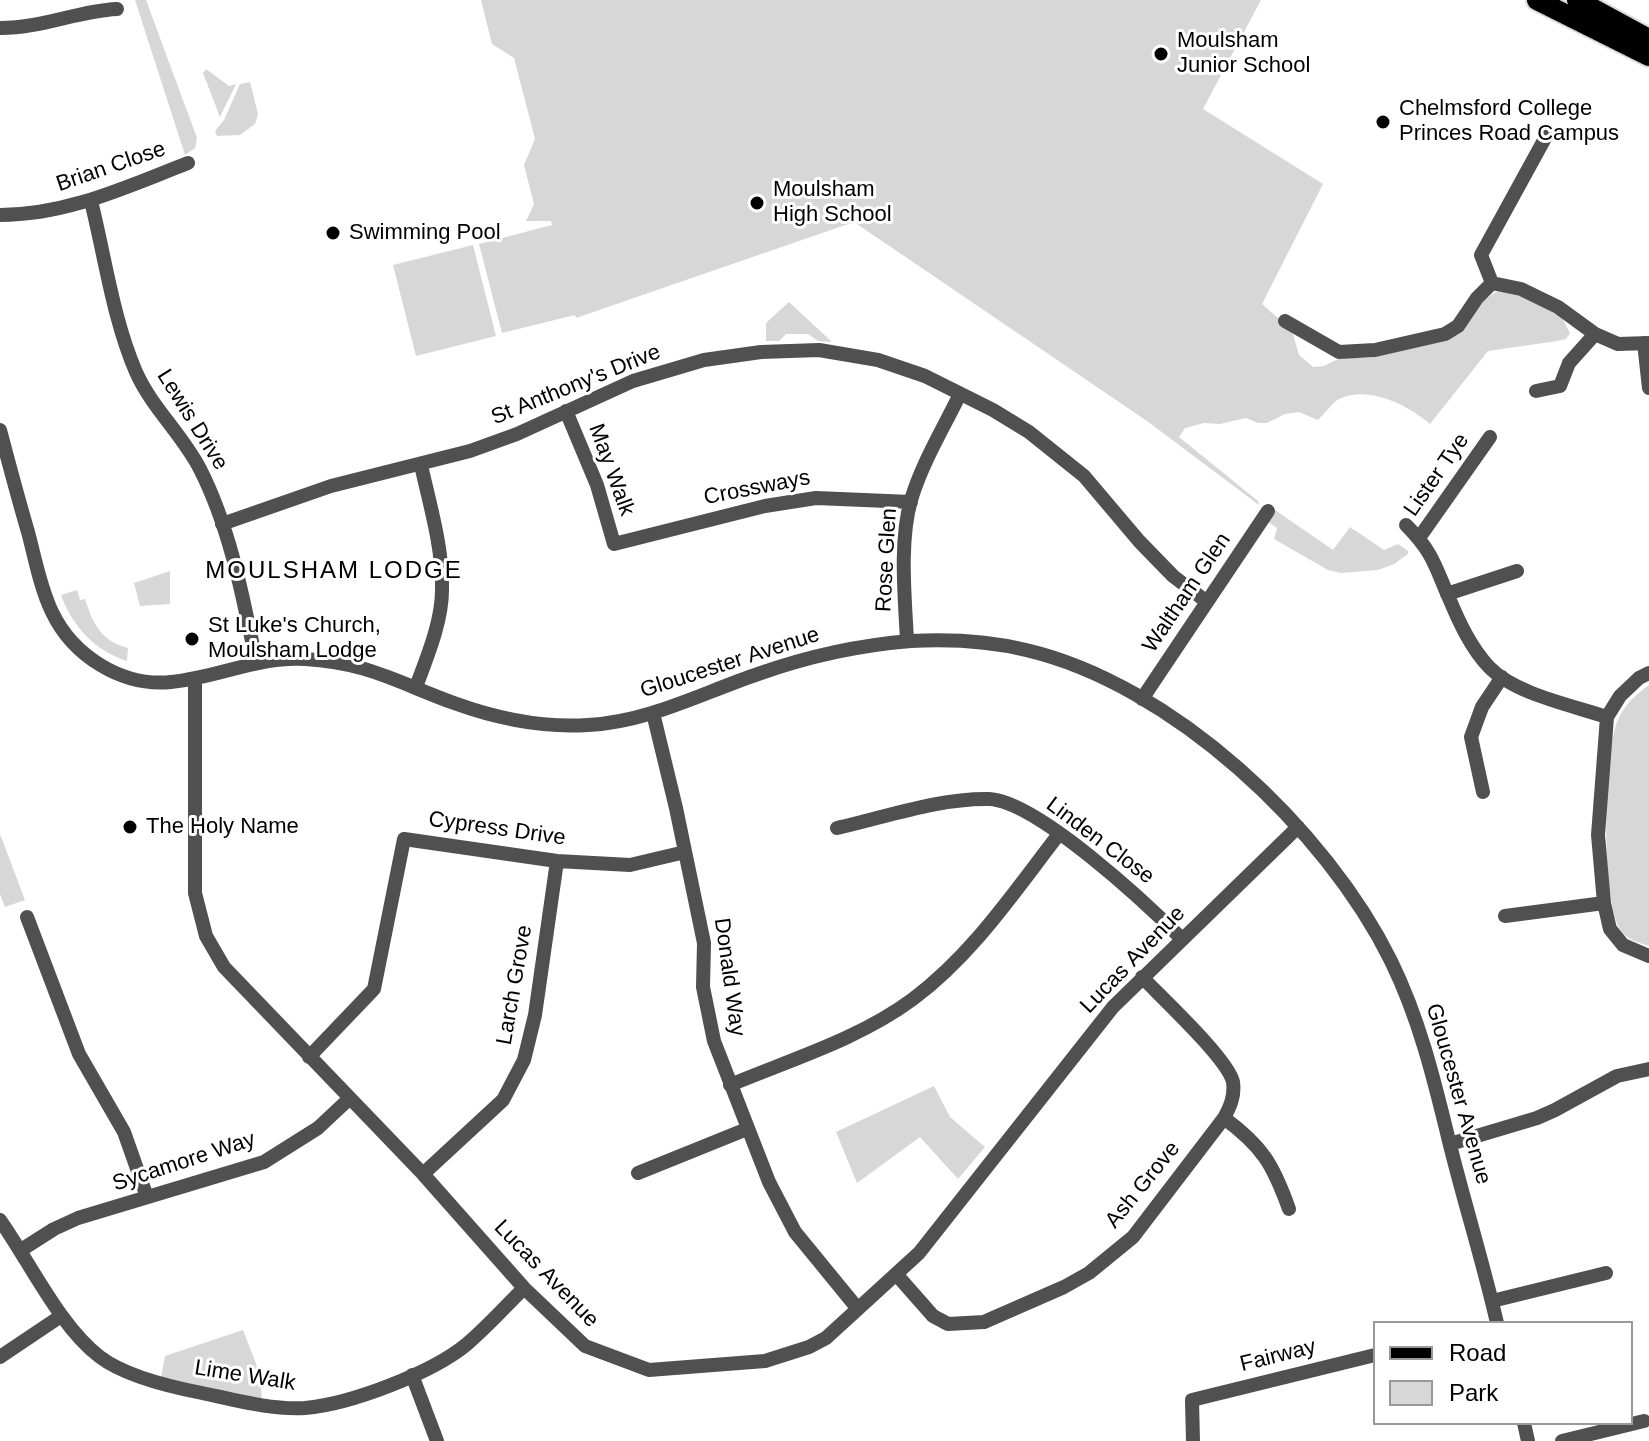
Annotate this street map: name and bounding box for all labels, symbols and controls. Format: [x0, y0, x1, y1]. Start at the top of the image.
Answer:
place label: Moulsham Junior School [1177, 28, 1310, 80]
marker: Moulsham Junior School [1152, 45, 1170, 63]
place label: Chelmsford College Princes Road Campus [1399, 96, 1619, 148]
marker: Chelmsford College Princes Road Campus [1374, 113, 1392, 131]
street label: Brian Close [53, 136, 169, 198]
place label: Moulsham High School [773, 177, 892, 228]
marker: Moulsham High School [748, 194, 766, 212]
place label: Swimming Pool [349, 220, 501, 246]
marker: Swimming Pool [324, 224, 342, 242]
street label: St Anthony's Drive [487, 339, 665, 431]
street label: Lewis Drive [151, 365, 233, 475]
street label: May Walk [582, 420, 640, 520]
street label: Lister Tye [1399, 428, 1475, 522]
street label: Crossways [702, 465, 812, 511]
street label: Rose Glen [871, 507, 903, 613]
street label: Waltham Glen [1137, 528, 1237, 658]
district label: MOULSHAM LODGE [205, 557, 463, 585]
place label: St Luke's Church, Moulsham Lodge [208, 613, 381, 664]
street label: Gloucester Avenue [637, 622, 823, 704]
marker: St Luke's Church, Moulsham Lodge [183, 630, 201, 648]
street label: Linden Close [1041, 792, 1159, 890]
street label: Cypress Drive [427, 806, 567, 852]
place label: The Holy Name [146, 814, 299, 840]
marker: The Holy Name [121, 818, 139, 836]
street label: Lucas Avenue [1075, 901, 1191, 1019]
street label: Donald Way [708, 916, 750, 1038]
street label: Larch Grove [491, 923, 539, 1047]
street label: Gloucester Avenue [1420, 1001, 1496, 1187]
street label: Sycamore Way [109, 1127, 259, 1197]
street label: Ash Grove [1100, 1136, 1186, 1234]
street label: Lucas Avenue [488, 1215, 604, 1333]
legend [1373, 1321, 1633, 1425]
street label: Fairway [1237, 1334, 1319, 1378]
text: Road [1449, 1339, 1506, 1366]
street label: Lime Walk [193, 1355, 297, 1397]
text: Park [1449, 1379, 1498, 1406]

